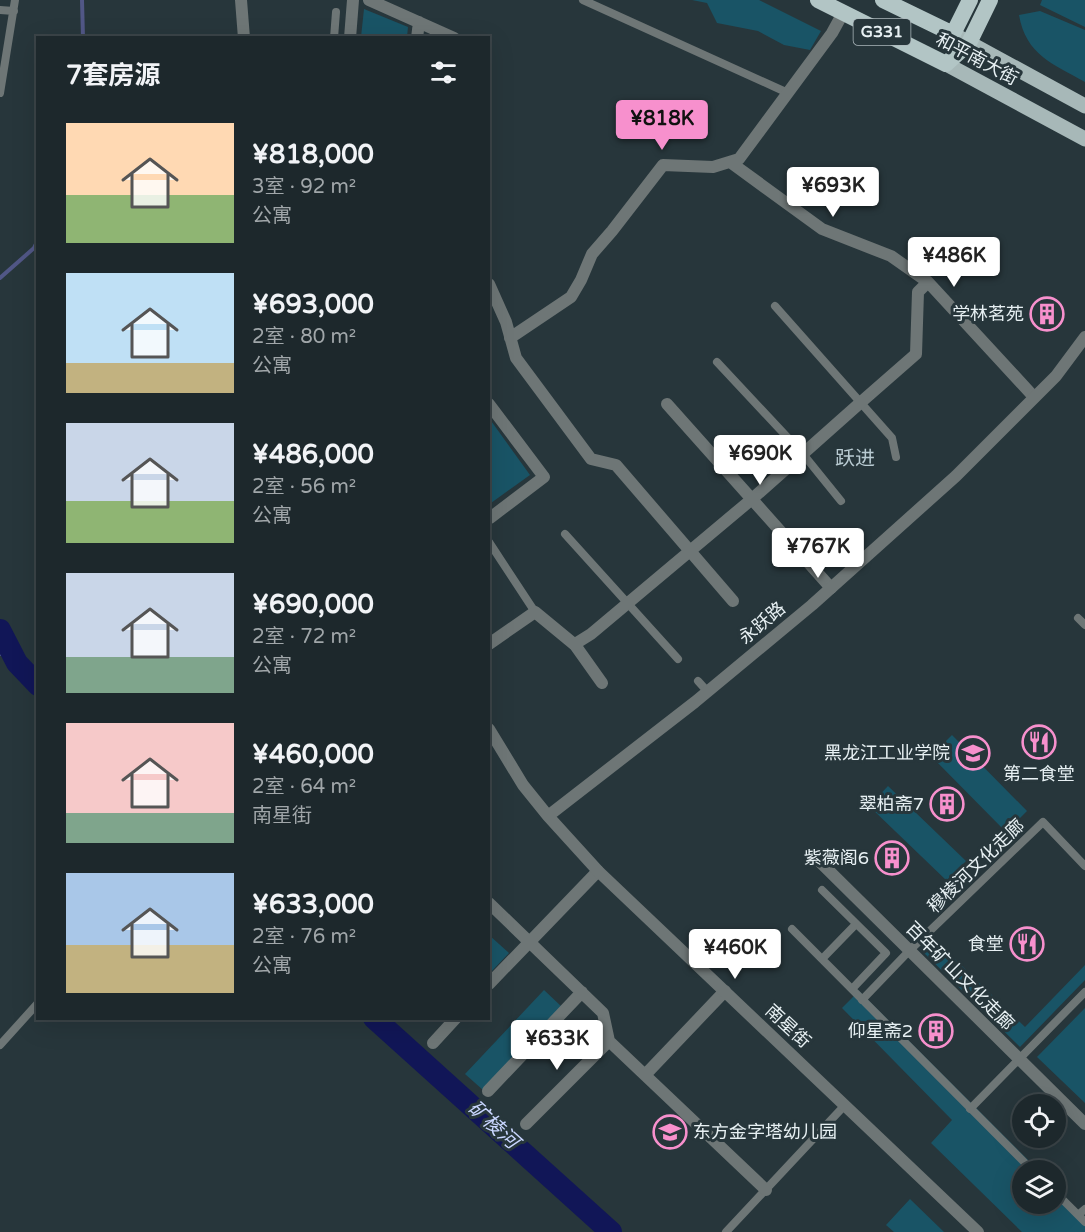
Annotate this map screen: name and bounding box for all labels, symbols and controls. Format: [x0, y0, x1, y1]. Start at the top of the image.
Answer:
road number: G331 [854, 19, 910, 45]
street label: 和平南大街 [932, 28, 1022, 90]
icon: filters [427, 56, 460, 89]
text: 7套房源 [66, 60, 160, 91]
pin: ¥818K [620, 100, 704, 151]
text: ¥818K [630, 107, 694, 131]
text: ¥818,000 [252, 139, 374, 170]
icon: home [114, 147, 186, 219]
pin: ¥693K [791, 167, 875, 218]
text: ¥693K [801, 174, 865, 198]
text: 3室 · 92 m² [252, 175, 356, 199]
text: 公寓 [252, 204, 292, 228]
pin: ¥486K [912, 237, 996, 288]
text: ¥486K [922, 244, 986, 268]
text: ¥693,000 [252, 289, 374, 320]
building icon: 学林茗苑 [1029, 296, 1065, 332]
icon: home [114, 297, 186, 369]
place label: 学林茗苑 [952, 303, 1024, 325]
text: 2室 · 80 m² [252, 325, 356, 349]
text: 公寓 [252, 354, 292, 378]
pin: ¥690K [718, 435, 802, 486]
text: ¥486,000 [252, 439, 374, 470]
text: ¥690K [728, 442, 792, 466]
icon: home [114, 447, 186, 519]
district label: 跃进 [835, 447, 875, 471]
text: 2室 · 56 m² [252, 475, 356, 499]
text: 公寓 [252, 504, 292, 528]
pin: ¥767K [776, 528, 860, 579]
text: ¥767K [786, 535, 850, 559]
text: ¥690,000 [252, 589, 374, 620]
icon: home [114, 597, 186, 669]
street label: 永跃路 [734, 597, 790, 649]
text: 2室 · 72 m² [252, 625, 356, 649]
text: 公寓 [252, 654, 292, 678]
restaurant icon: 第二食堂 [1021, 724, 1057, 760]
school or university icon: 黑龙江工业学院 [955, 735, 991, 771]
text: ¥460,000 [252, 739, 374, 770]
place label: 黑龙江工业学院 [824, 742, 950, 764]
icon: home [114, 747, 186, 819]
place label: 第二食堂 [1003, 763, 1075, 785]
text: 2室 · 64 m² [252, 775, 356, 799]
building icon: 翠柏斋7 [929, 786, 965, 822]
place label: 翠柏斋7 [859, 793, 924, 815]
text: 南星街 [252, 804, 312, 828]
street label: 穆棱河文化走廊 [923, 814, 1029, 918]
building icon: 紫薇阁6 [874, 840, 910, 876]
place label: 紫薇阁6 [804, 847, 869, 869]
text: ¥633,000 [252, 889, 374, 920]
icon: home [114, 897, 186, 969]
street label: 百年矿山文化走廊 [901, 917, 1019, 1035]
text: 2室 · 76 m² [252, 925, 356, 949]
restaurant icon: 食堂 [1009, 926, 1045, 962]
pin: ¥460K [693, 929, 777, 980]
place label: 食堂 [968, 933, 1004, 955]
text: ¥460K [703, 936, 767, 960]
text: 公寓 [252, 954, 292, 978]
street label: 南星街 [761, 1000, 815, 1052]
building icon: 仰星斋2 [918, 1013, 954, 1049]
pin: ¥633K [515, 1020, 599, 1071]
place label: 仰星斋2 [848, 1020, 913, 1042]
text: ¥633K [525, 1027, 589, 1051]
map controls [1012, 1094, 1066, 1214]
button: locate [1012, 1094, 1066, 1148]
water label: 矿棱河 [463, 1096, 526, 1157]
school or university icon: 东方金字塔幼儿园 [652, 1114, 688, 1150]
place label: 东方金字塔幼儿园 [693, 1121, 837, 1143]
button: layers [1012, 1160, 1066, 1214]

